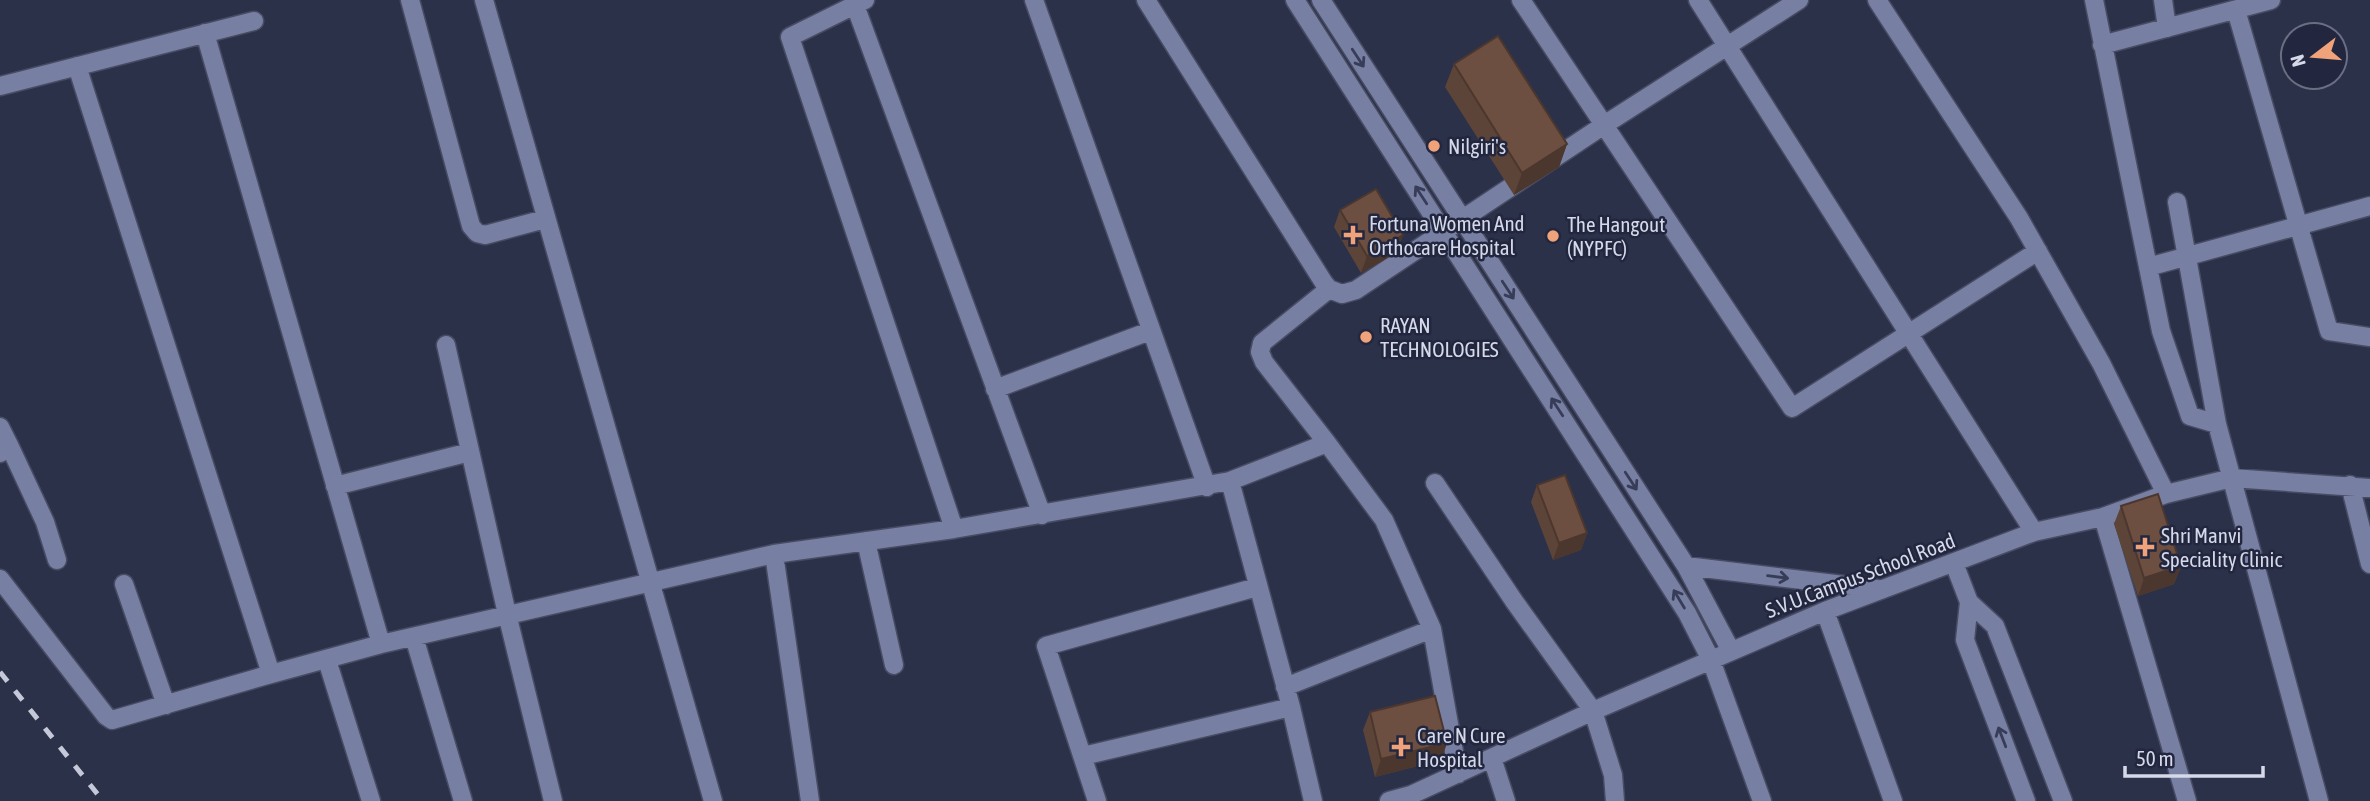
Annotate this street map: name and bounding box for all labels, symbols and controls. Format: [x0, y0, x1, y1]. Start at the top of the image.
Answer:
north arrow [2279, 21, 2349, 91]
one-way arrow [1352, 47, 1366, 67]
text: N [2286, 52, 2310, 69]
place label: Nilgiri's [1448, 134, 1506, 158]
marker: Nilgiri's [1426, 138, 1442, 154]
one-way arrow [1413, 186, 1427, 206]
place label: Fortuna Women And Orthocare Hospital [1369, 211, 1525, 259]
place label: The Hangout (NYPFC) [1567, 212, 1665, 260]
marker: Fortuna Women And Orthocare Hospital [1343, 225, 1363, 245]
marker: The Hangout (NYPFC) [1545, 228, 1561, 244]
one-way arrow [1500, 280, 1515, 299]
place label: RAYAN TECHNOLOGIES [1380, 313, 1499, 361]
marker: RAYAN TECHNOLOGIES [1358, 329, 1374, 345]
one-way arrow [1550, 398, 1564, 418]
one-way arrow [1624, 471, 1638, 491]
place label: Shri Manvi Speciality Clinic [2161, 523, 2282, 571]
street label: S.V.U.Campus School Road [1762, 528, 1958, 622]
marker: Shri Manvi Speciality Clinic [2135, 537, 2155, 557]
one-way arrow [1766, 571, 1789, 584]
one-way arrow [1672, 590, 1686, 610]
place label: Care N Cure Hospital [1417, 723, 1505, 771]
one-way arrow [1995, 727, 2008, 749]
scale bar [2125, 734, 2263, 778]
marker: Care N Cure Hospital [1391, 737, 1411, 757]
text: 50 m [2136, 746, 2174, 770]

